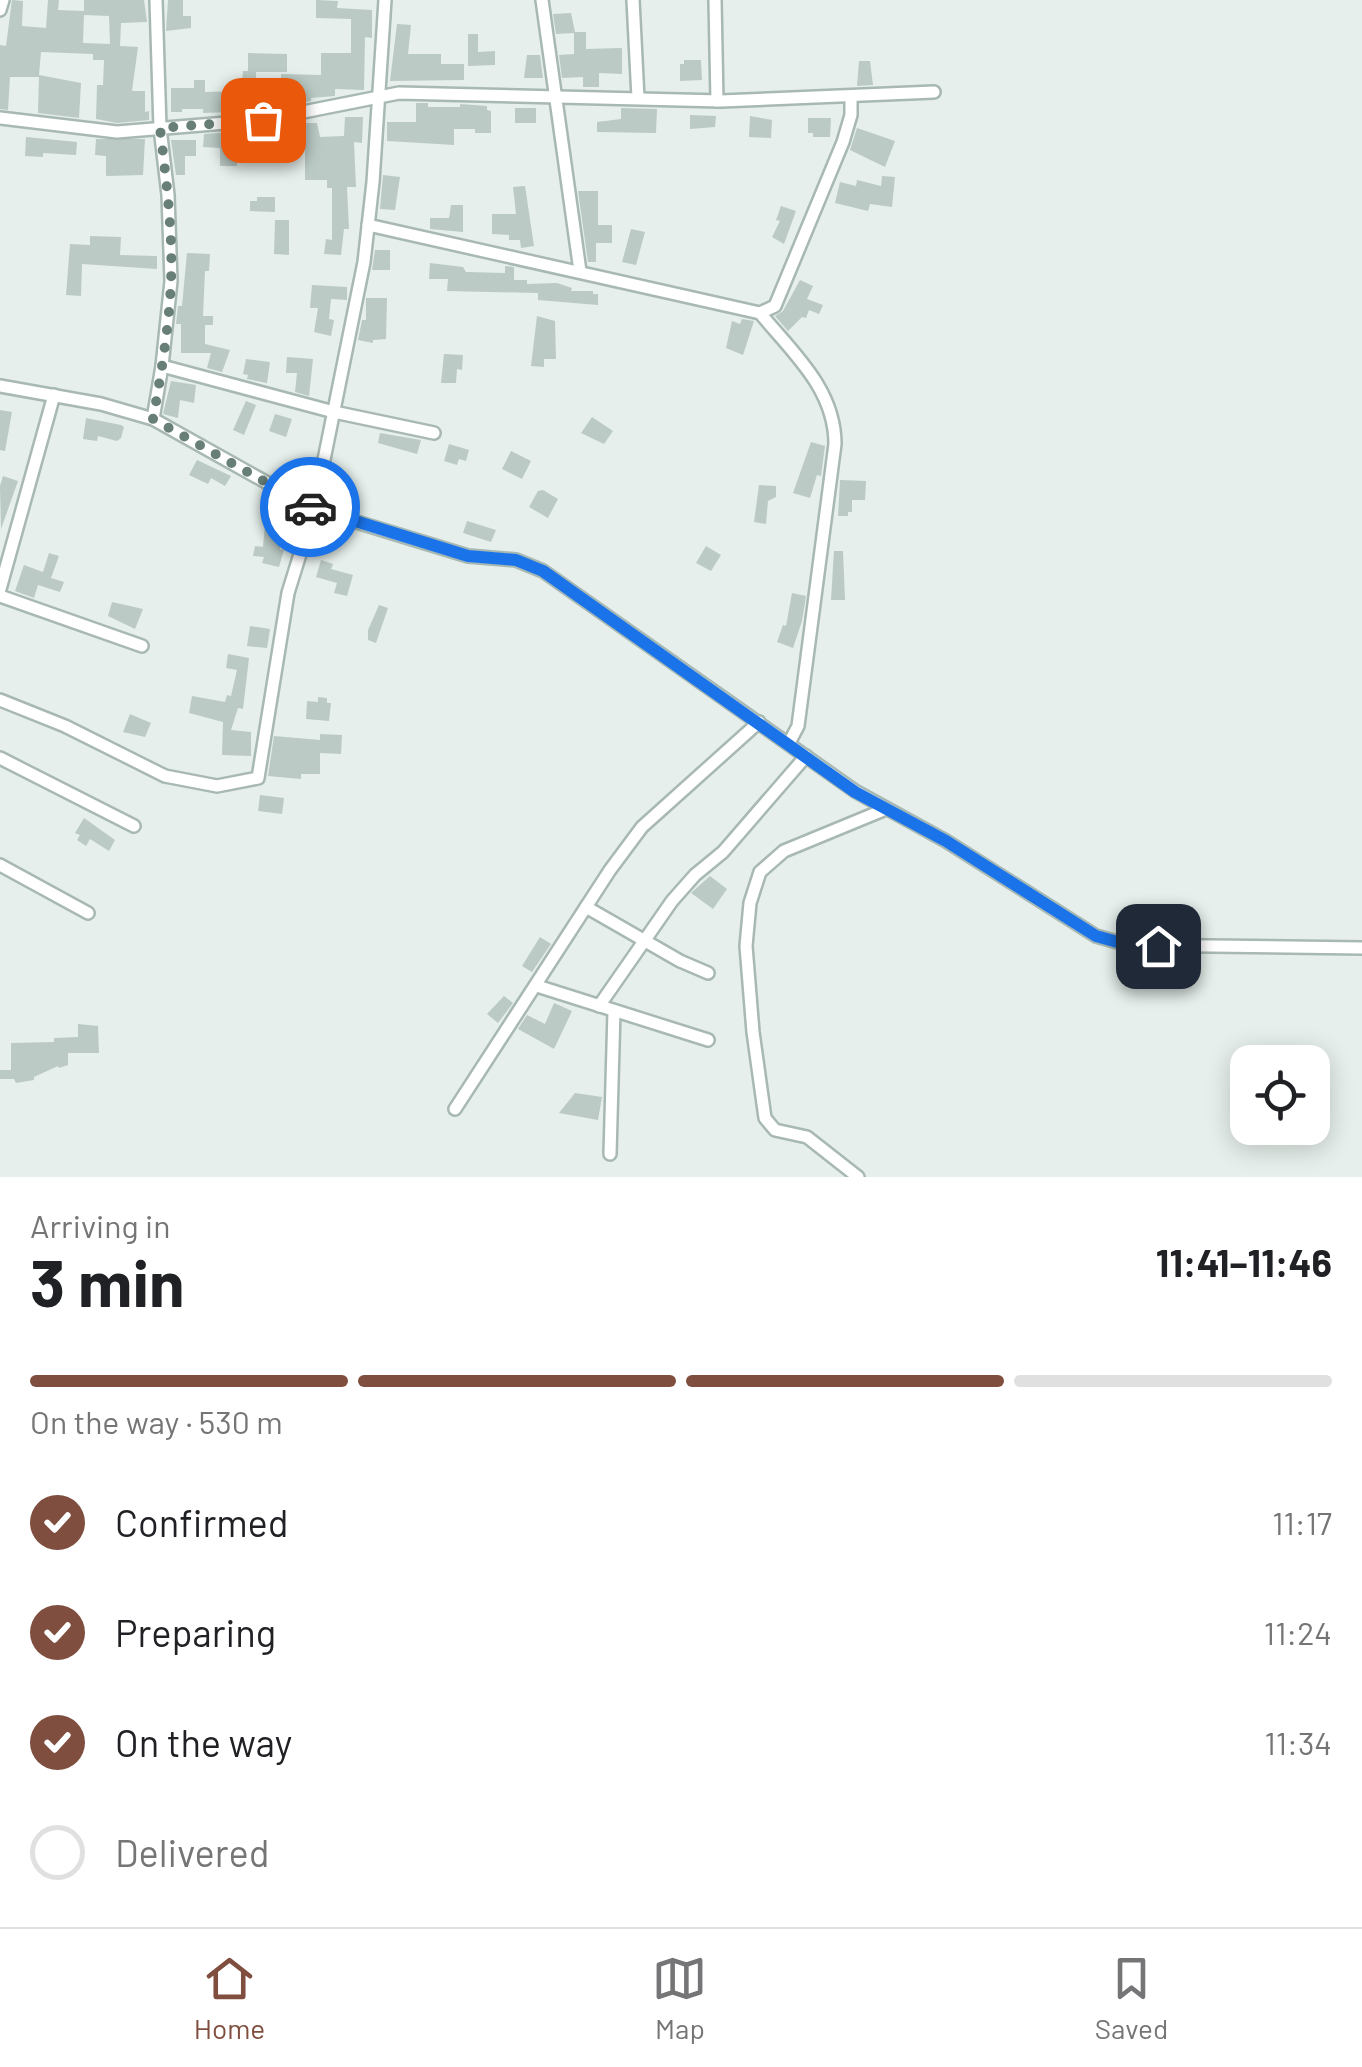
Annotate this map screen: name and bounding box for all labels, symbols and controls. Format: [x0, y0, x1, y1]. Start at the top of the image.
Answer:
pin [221, 78, 306, 163]
icon: bag [236, 93, 291, 148]
courier [260, 457, 360, 557]
icon: car [283, 480, 338, 535]
pin [1116, 904, 1201, 989]
icon: home [1131, 919, 1186, 974]
map controls [1230, 1045, 1330, 1145]
button: locate [1230, 1045, 1330, 1145]
text: Arriving in [30, 1206, 170, 1244]
text: 11:41–11:46 [1156, 1239, 1332, 1285]
text: 3 min [30, 1242, 185, 1320]
text: On the way · 530 m [30, 1402, 283, 1440]
icon: check [30, 1495, 85, 1550]
text: Confirmed [115, 1499, 288, 1545]
text: 11:17 [1272, 1503, 1332, 1541]
icon: check [30, 1605, 85, 1660]
text: Preparing [115, 1609, 276, 1655]
text: 11:24 [1264, 1613, 1332, 1651]
icon: check [30, 1715, 85, 1770]
text: On the way [115, 1719, 292, 1765]
text: 11:34 [1265, 1723, 1332, 1761]
text: Delivered [115, 1829, 269, 1875]
tab: Home [194, 1951, 265, 2045]
tab: Map [652, 1951, 707, 2045]
tab: Saved [1095, 1951, 1168, 2045]

